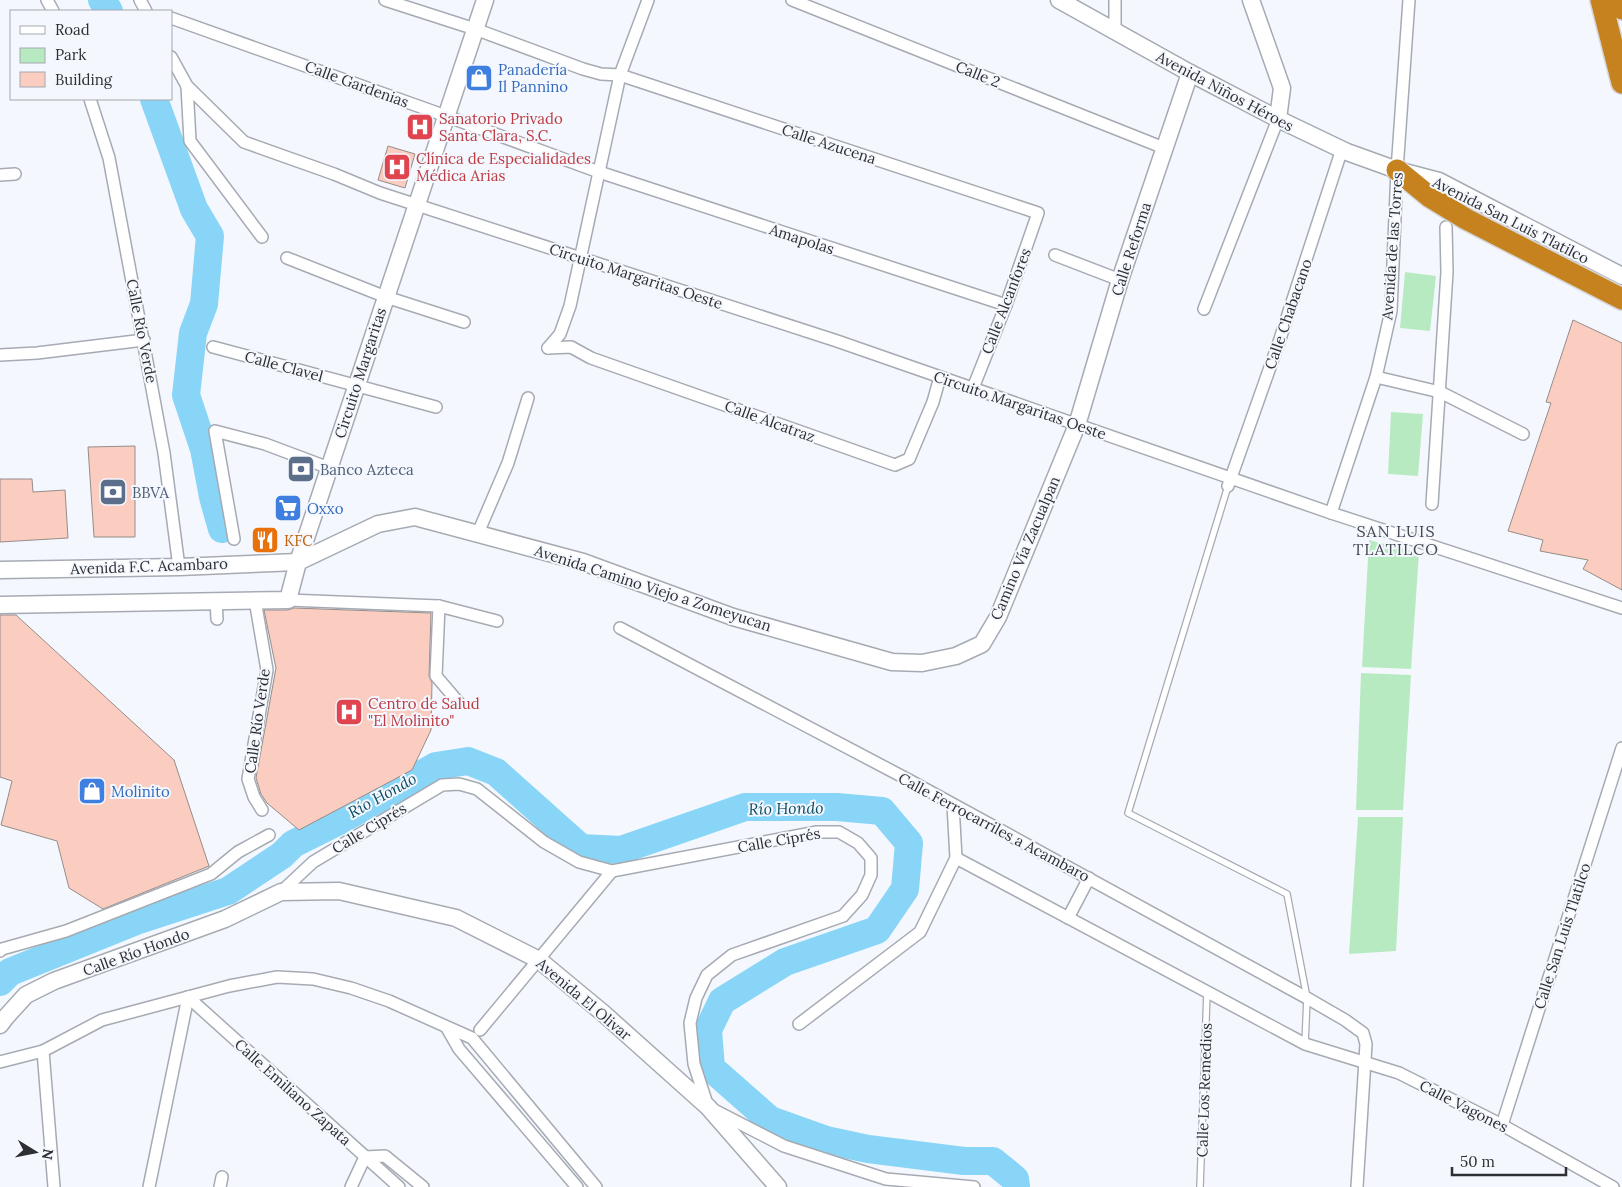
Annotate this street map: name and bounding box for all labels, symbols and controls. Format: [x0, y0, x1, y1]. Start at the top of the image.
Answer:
legend [10, 10, 172, 100]
text: Road [55, 20, 90, 39]
text: Park [55, 45, 86, 64]
street label: Avenida Niños Héroes [1152, 46, 1297, 135]
street label: Calle Gardenias [302, 56, 412, 112]
street label: Calle 2 [953, 56, 1003, 92]
place label: Panadería Il Pannino [498, 60, 568, 96]
shop icon: Panadería Il Pannino [464, 63, 494, 93]
text: Building [55, 70, 113, 89]
place label: Sanatorio Privado Santa Clara, S.C. [439, 109, 563, 145]
hospital icon: Sanatorio Privado Santa Clara, S.C. [405, 112, 435, 142]
street label: Calle Azucena [780, 120, 879, 168]
place label: Clínica de Especialidades Médica Arias [416, 149, 591, 185]
hospital icon: Clínica de Especialidades Médica Arias [382, 152, 412, 182]
street label: Avenida de las Torres [1377, 171, 1407, 322]
street label: Avenida San Luis Tlatilco [1429, 172, 1592, 268]
street label: Calle Reforma [1107, 200, 1155, 298]
street label: Amapolas [766, 219, 837, 258]
street label: Circuito Margaritas Oeste [547, 239, 725, 313]
street label: Calle Alcanfores [977, 245, 1035, 357]
street label: Calle Chabacano [1260, 256, 1316, 372]
street label: Calle Río Verde [123, 277, 161, 385]
street label: Circuito Margaritas [330, 305, 390, 441]
street label: Calle Clavel [243, 346, 325, 386]
street label: Circuito Margaritas Oeste [931, 367, 1109, 443]
street label: Calle Alcatraz [722, 396, 818, 446]
bank icon: Banco Azteca [286, 454, 316, 484]
place label: Banco Azteca [320, 460, 414, 479]
street label: Camino Vía Zacualpan [986, 473, 1064, 623]
bank icon: BBVA [98, 477, 128, 507]
place label: BBVA [132, 483, 169, 502]
supermarket icon: Oxxo [273, 493, 303, 523]
place label: Oxxo [307, 499, 344, 518]
district label: SAN LUIS TLATILCO [1353, 521, 1439, 559]
restaurant icon: KFC [250, 525, 280, 555]
place label: KFC [284, 531, 313, 550]
street label: Avenida Camino Viejo a Zomeyucan [531, 540, 774, 635]
street label: Avenida F.C. Acambaro [69, 554, 228, 578]
street label: Calle Río Verde [240, 667, 274, 775]
place label: Centro de Salud "El Molinito" [368, 694, 480, 730]
hospital icon: Centro de Salud "El Molinito" [334, 697, 364, 727]
water label: Río Hondo [344, 768, 420, 822]
street label: Calle Ferrocarriles a Acambaro [895, 768, 1093, 886]
shop icon: Molinito [77, 776, 107, 806]
place label: Molinito [111, 782, 170, 801]
water label: Río Hondo [748, 797, 824, 819]
street label: Calle Ciprés [328, 798, 410, 858]
street label: Calle Ciprés [736, 823, 822, 857]
street label: Calle San Luis Tlatilco [1529, 860, 1595, 1011]
street label: Calle Río Hondo [80, 924, 192, 980]
street label: Avenida El Olivar [532, 953, 636, 1044]
street label: Calle Los Remedios [1192, 1022, 1216, 1158]
street label: Calle Emiliano Zapata [231, 1035, 355, 1150]
street label: Calle Vagones [1417, 1076, 1511, 1136]
north arrow [10, 1127, 60, 1177]
scale bar [1452, 1144, 1566, 1176]
text: N [38, 1147, 58, 1161]
text: 50 m [1460, 1152, 1495, 1171]

